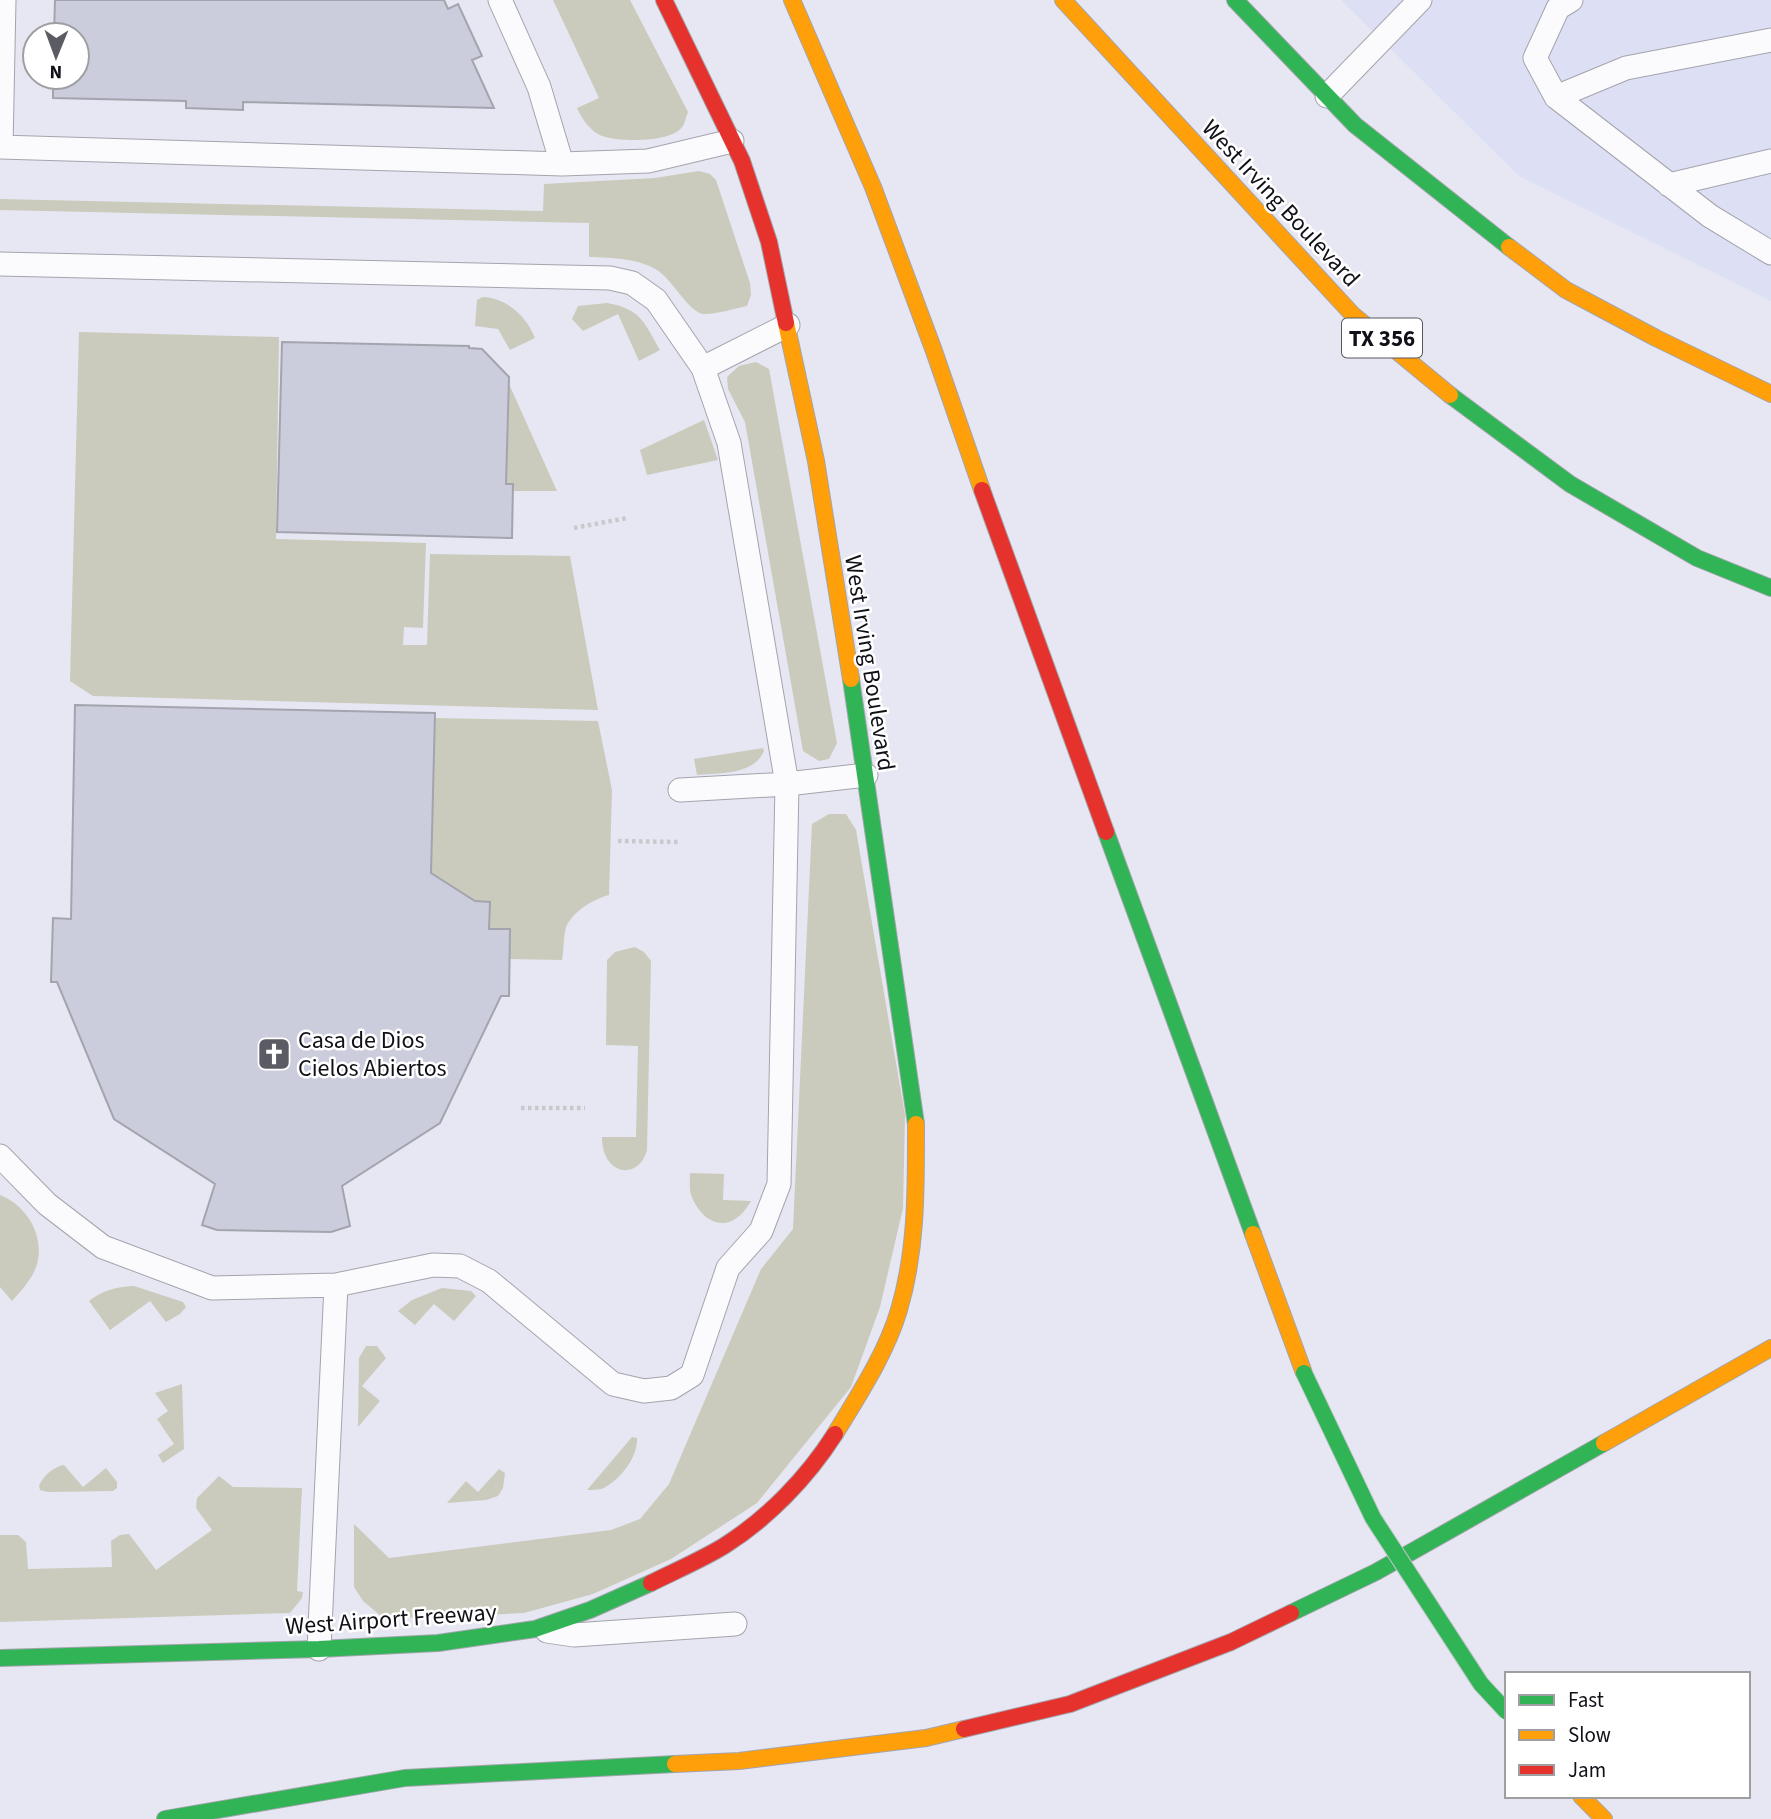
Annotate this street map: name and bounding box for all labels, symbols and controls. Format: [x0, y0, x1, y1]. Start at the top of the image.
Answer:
north arrow [21, 21, 91, 91]
text: N [49, 58, 62, 85]
street label: West Irving Boulevard [1193, 112, 1368, 295]
road number: TX 356 [1342, 318, 1422, 358]
street label: West Irving Boulevard [835, 553, 904, 774]
place label: Casa de Dios Cielos Abiertos [298, 1023, 447, 1086]
church icon: Casa de Dios Cielos Abiertos [255, 1035, 293, 1073]
street label: West Airport Freeway [284, 1595, 498, 1644]
legend [1505, 1672, 1750, 1798]
text: Fast [1568, 1685, 1604, 1715]
text: Slow [1568, 1720, 1611, 1750]
text: Jam [1568, 1755, 1606, 1785]

